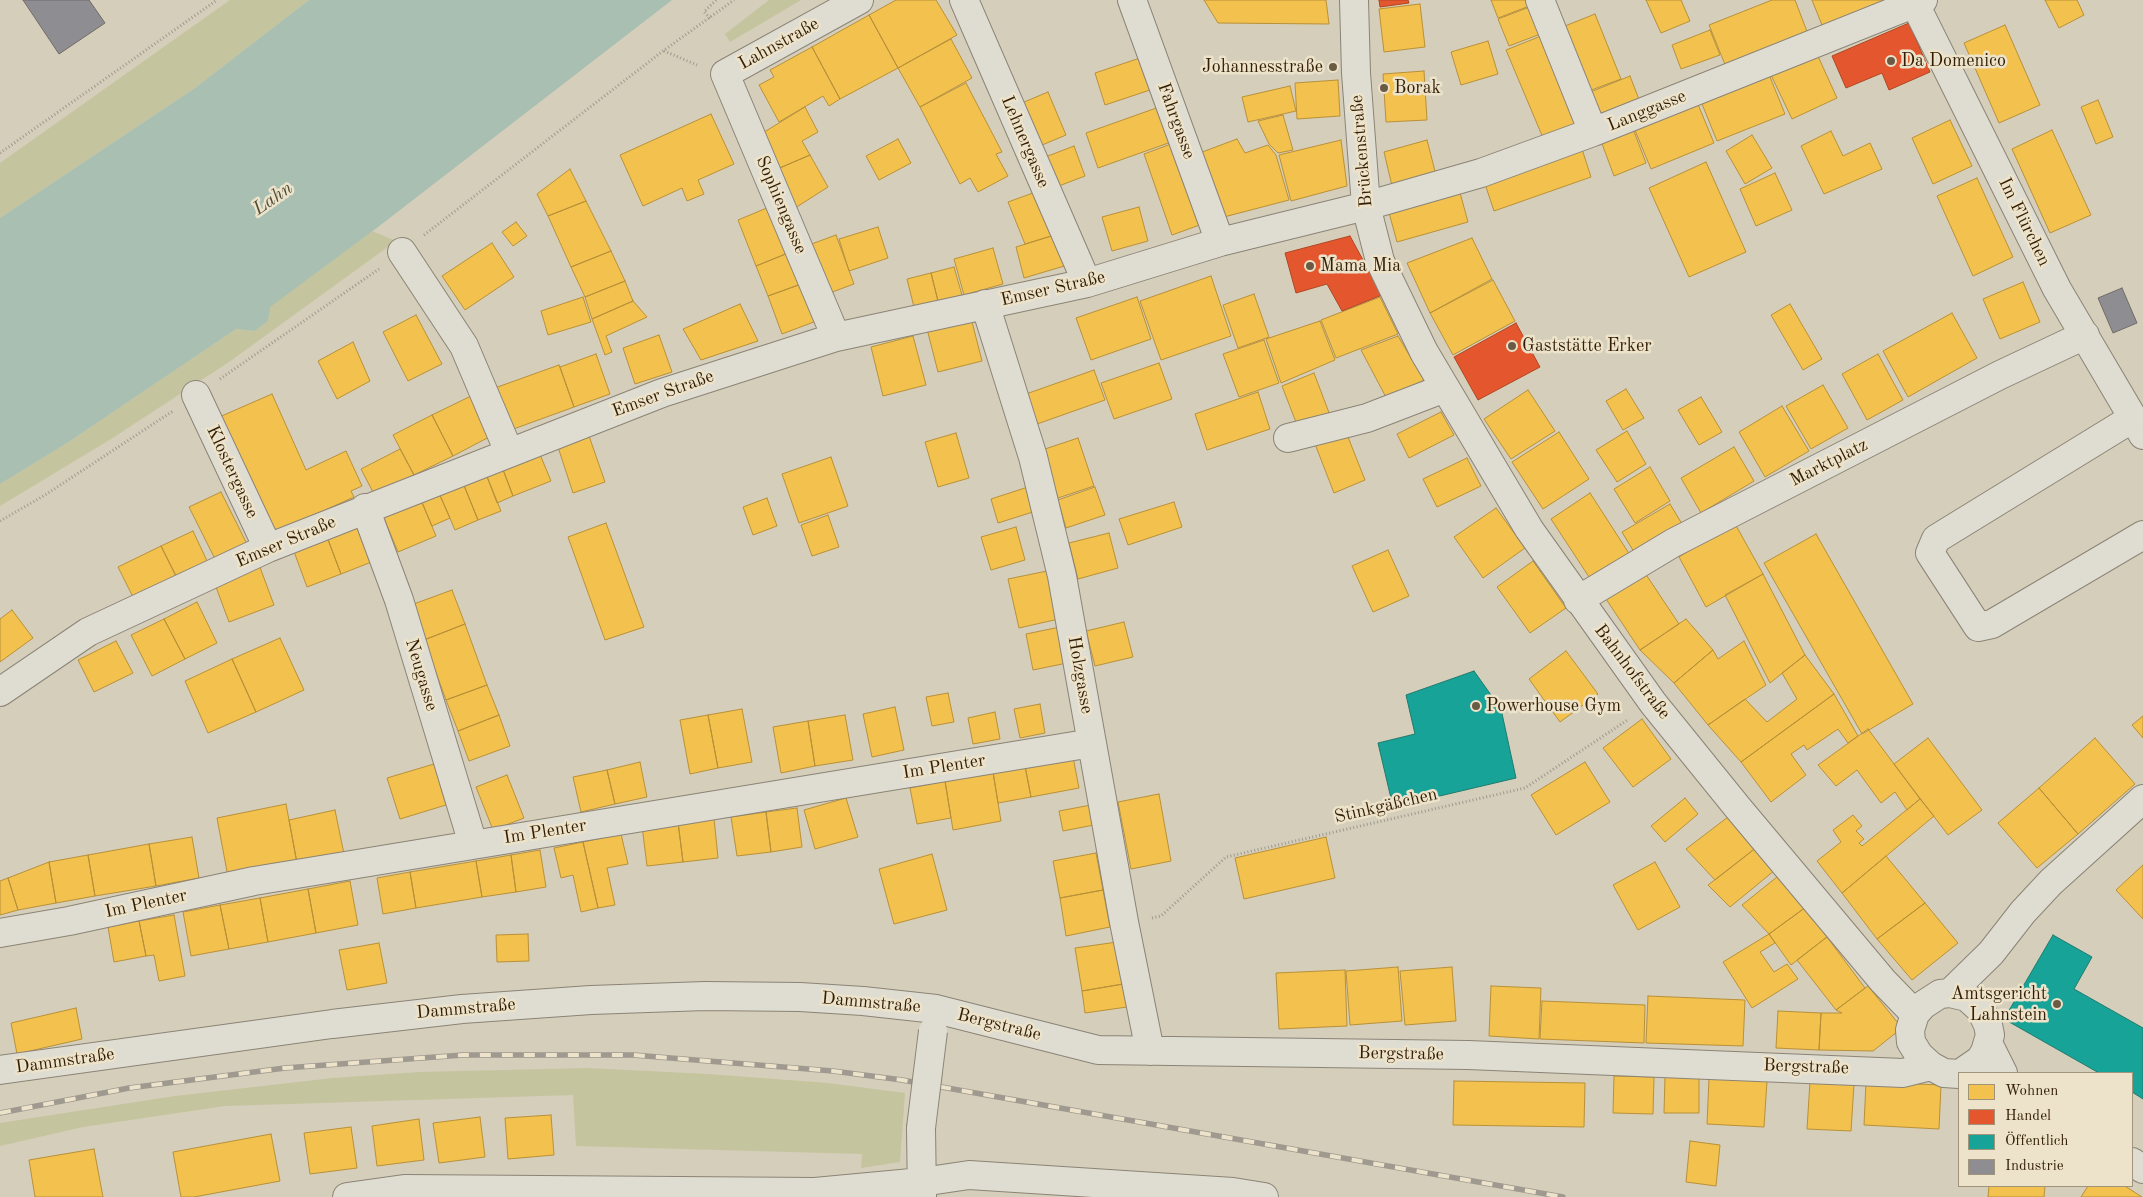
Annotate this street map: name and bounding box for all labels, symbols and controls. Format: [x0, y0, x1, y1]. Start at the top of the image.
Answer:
street label: Lahnstraße [735, 13, 823, 75]
place label: Da Domenico [1901, 50, 2006, 72]
marker: Da Domenico [1885, 55, 1897, 67]
place label: Johannesstraße [1202, 56, 1323, 78]
marker: Johannesstraße [1327, 61, 1339, 73]
place label: Borak [1394, 77, 1441, 99]
street label: Fahrgasse [1152, 80, 1200, 162]
marker: Borak [1378, 82, 1390, 94]
street label: Langgasse [1605, 85, 1689, 137]
street label: Lehnergasse [996, 93, 1054, 191]
street label: Brückenstraße [1346, 94, 1378, 208]
street label: Sophiengasse [751, 153, 811, 257]
street label: Im Flürchen [1993, 174, 2055, 270]
water label: Lahn [249, 177, 297, 221]
place label: Mama Mia [1320, 255, 1401, 277]
marker: Mama Mia [1304, 260, 1316, 272]
street label: Emser Straße [999, 266, 1107, 312]
place label: Gaststätte Erker [1522, 335, 1652, 357]
marker: Gaststätte Erker [1506, 340, 1518, 352]
street label: Emser Straße [609, 366, 717, 422]
street label: Klostergasse [201, 422, 263, 522]
street label: Marktplatz [1787, 434, 1871, 492]
street label: Emser Straße [233, 511, 339, 573]
street label: Bahnhofstraße [1589, 620, 1675, 724]
street label: Holzgasse [1063, 635, 1097, 715]
street label: Neugasse [400, 636, 442, 714]
place label: Powerhouse Gym [1486, 695, 1621, 717]
marker: Powerhouse Gym [1470, 700, 1482, 712]
street label: Im Plenter [901, 750, 987, 784]
street label: Stinkgäßchen [1332, 784, 1440, 828]
street label: Im Plenter [502, 815, 588, 849]
street label: Im Plenter [103, 885, 189, 923]
place label: Amtsgericht Lahnstein [1951, 983, 2047, 1026]
street label: Dammstraße [820, 988, 922, 1018]
street label: Dammstraße [415, 994, 517, 1024]
marker: Amtsgericht Lahnstein [2051, 998, 2063, 1010]
street label: Bergstraße [955, 1004, 1043, 1046]
street label: Bergstraße [1358, 1042, 1444, 1066]
street label: Dammstraße [14, 1043, 116, 1079]
street label: Bergstraße [1763, 1055, 1849, 1079]
legend [1958, 1072, 2133, 1187]
text: Wohnen [2005, 1084, 2058, 1099]
text: Handel [2005, 1109, 2051, 1124]
text: Öffentlich [2005, 1134, 2068, 1149]
text: Industrie [2005, 1159, 2064, 1174]

